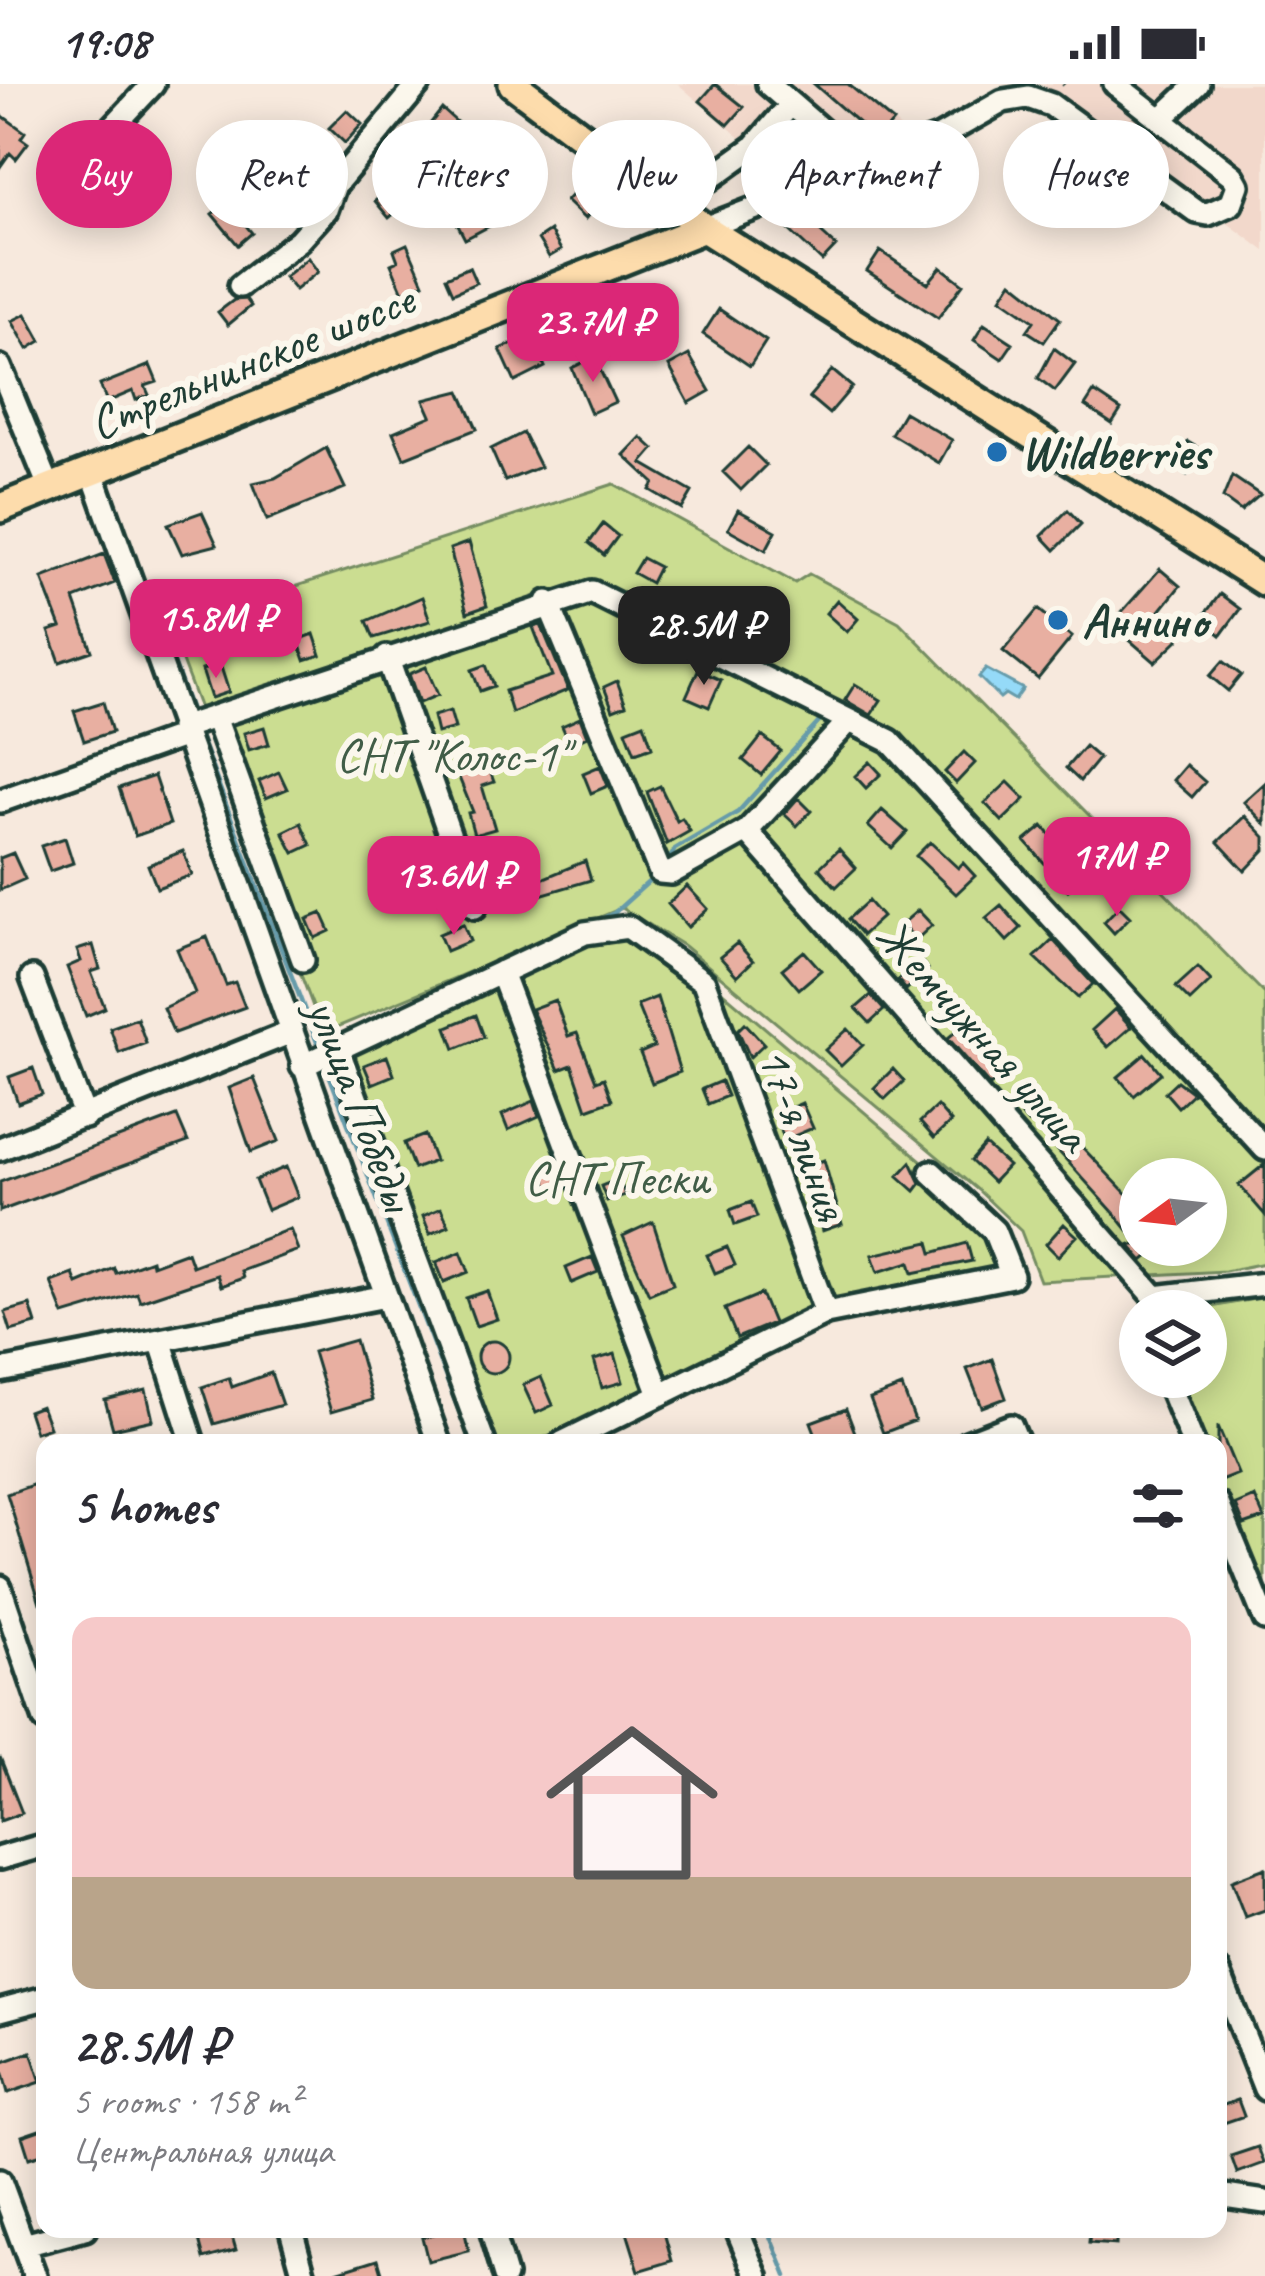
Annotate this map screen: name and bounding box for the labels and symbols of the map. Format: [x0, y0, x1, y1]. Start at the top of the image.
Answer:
street label: Стрельнинское шоссе [81, 267, 425, 453]
pin: 23.7M ₽ [482, 283, 704, 385]
place label: Wildberries [1021, 423, 1213, 483]
marker: Wildberries [984, 439, 1010, 465]
pin: 15.8M ₽ [105, 579, 327, 681]
pin: 28.5M ₽ [593, 586, 815, 688]
place label: Аннино [1082, 591, 1212, 651]
marker: Аннино [1045, 607, 1071, 633]
park label: СНТ "Колос-1" [336, 725, 577, 785]
pin: 17M ₽ [1033, 817, 1201, 919]
pin: 13.6M ₽ [343, 836, 565, 938]
street label: Жемчужная улица [863, 906, 1105, 1166]
street label: улица Победы [292, 987, 430, 1222]
street label: 17-я линия [744, 1039, 863, 1230]
park label: СНТ Пески [525, 1148, 712, 1208]
north arrow [1119, 1158, 1227, 1266]

